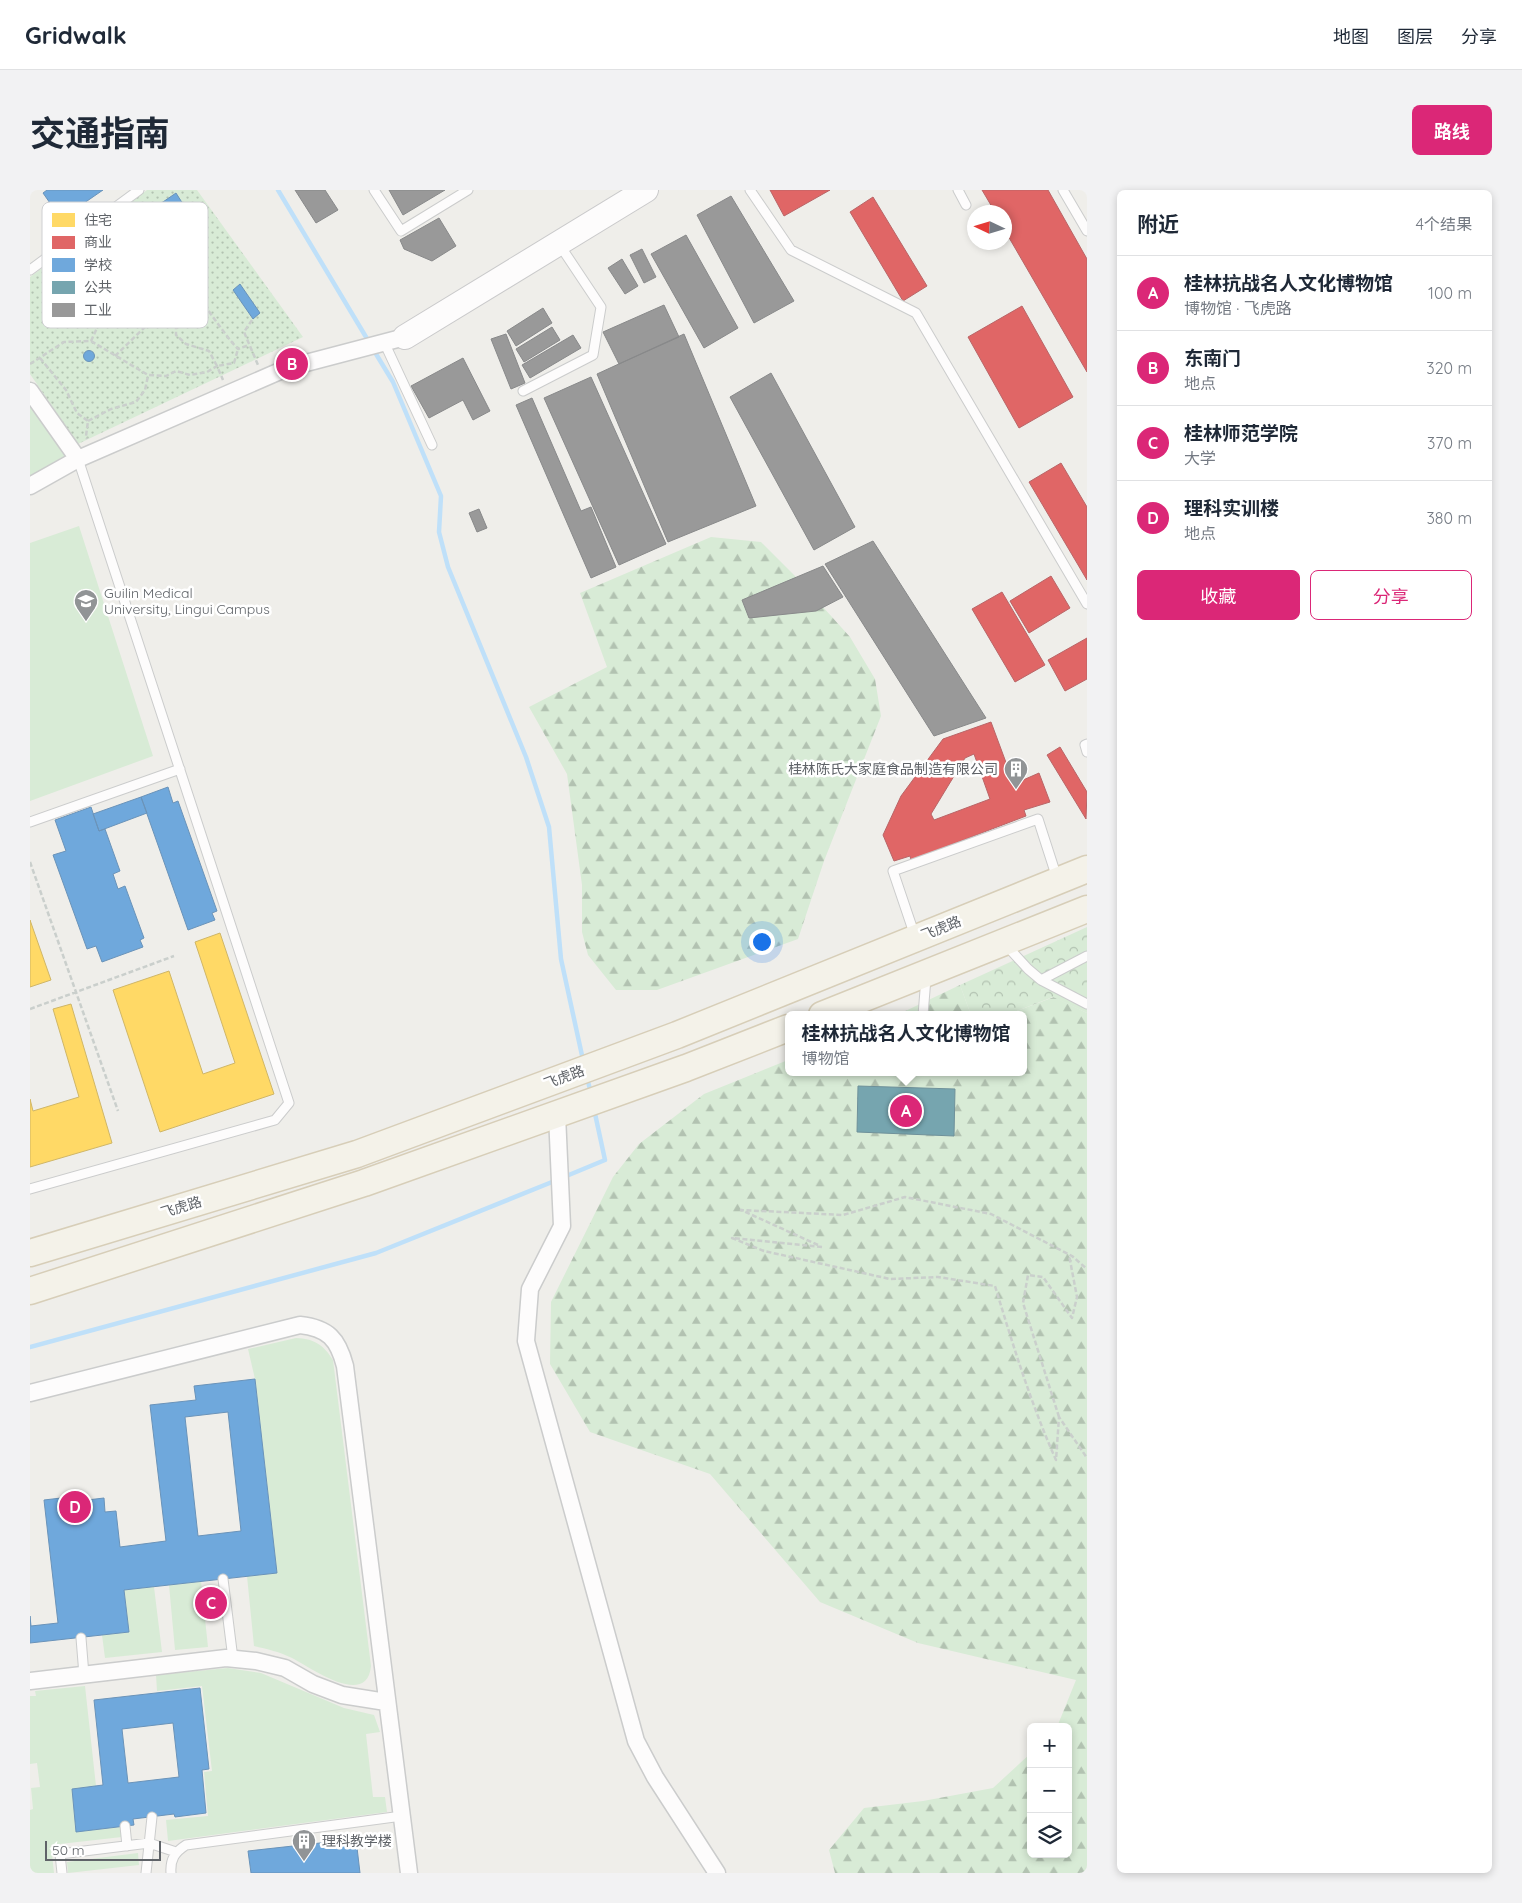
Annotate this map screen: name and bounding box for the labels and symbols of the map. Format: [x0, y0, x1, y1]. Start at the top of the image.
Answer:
legend [42, 202, 208, 328]
north arrow [967, 205, 1012, 250]
text: 住宅 [84, 211, 112, 229]
text: 商业 [84, 233, 112, 251]
text: 学校 [84, 256, 112, 274]
text: 公共 [84, 278, 112, 296]
text: 工业 [84, 301, 112, 319]
pin: B [276, 345, 308, 383]
place label: Guilin Medical University, Lingui Campus [104, 584, 270, 618]
school or university icon: Guilin Medical University, Lingui Campus [73, 588, 99, 622]
building icon: 桂林陈氏大家庭食品制造有限公司 [1003, 756, 1029, 790]
place label: 桂林陈氏大家庭食品制造有限公司 [788, 760, 998, 778]
street label: 飞虎路 [918, 912, 964, 944]
your location [749, 929, 775, 955]
street label: 飞虎路 [541, 1061, 587, 1093]
pin: A [890, 1092, 922, 1130]
street label: 飞虎路 [158, 1192, 204, 1222]
pin: D [59, 1488, 91, 1526]
pin: C [195, 1584, 227, 1622]
building icon: 理科教学楼 [291, 1828, 317, 1862]
place label: 理科教学楼 [322, 1832, 392, 1850]
scale bar [45, 1838, 161, 1861]

